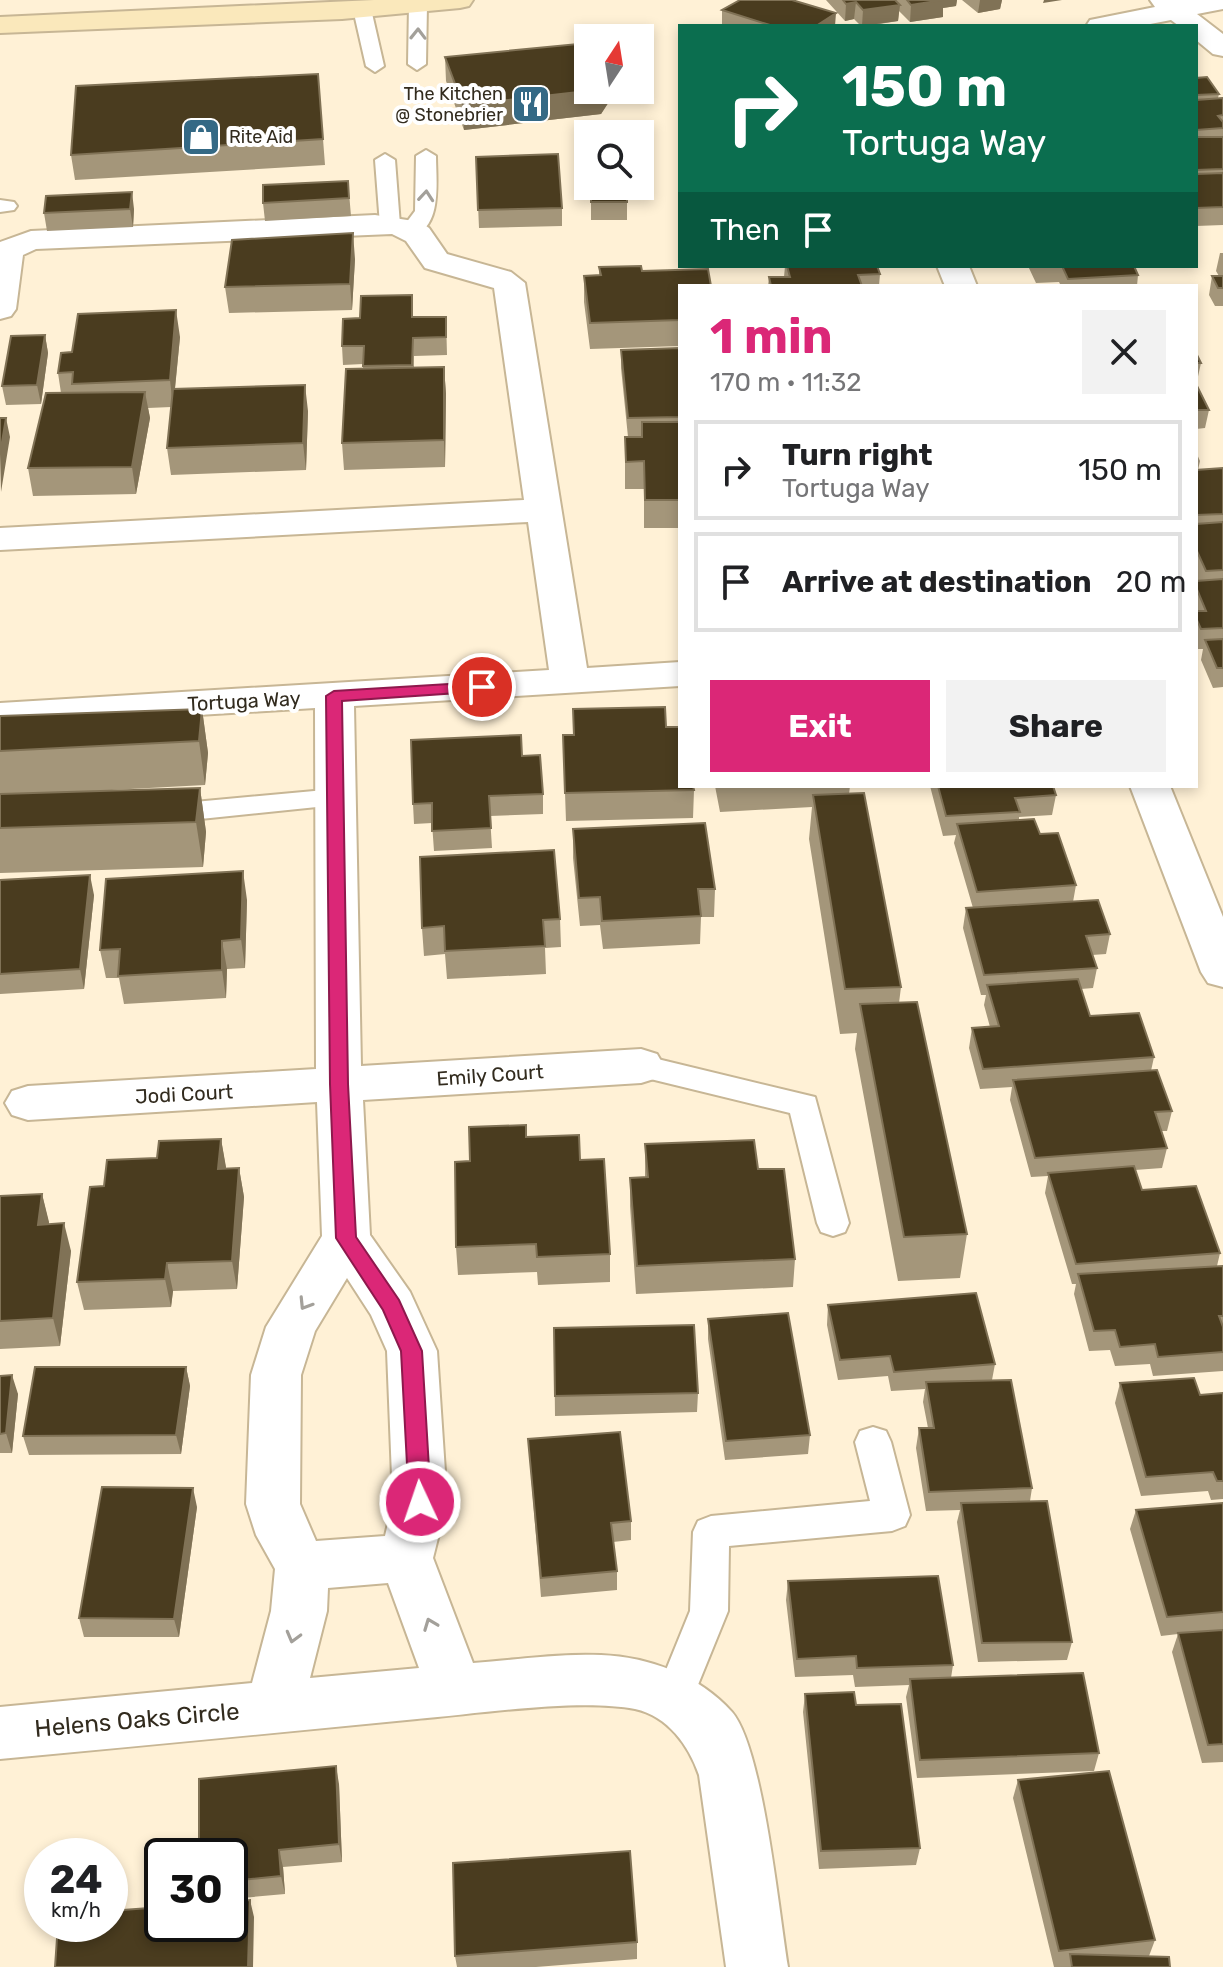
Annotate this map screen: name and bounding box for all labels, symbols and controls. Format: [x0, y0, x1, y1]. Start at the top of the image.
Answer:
north arrow [574, 24, 654, 104]
map controls [574, 24, 654, 200]
one-way arrow [409, 27, 426, 40]
text: 150 m [842, 54, 1007, 120]
icon: right [710, 56, 814, 160]
place label: The Kitchen @ Stonebrier [395, 83, 503, 126]
restaurant icon: The Kitchen @ Stonebrier [510, 83, 552, 125]
shop icon: Rite Aid [180, 116, 222, 158]
button: search [574, 120, 654, 200]
text: Tortuga Way [842, 121, 1046, 164]
place label: Rite Aid [229, 126, 293, 148]
one-way arrow [417, 189, 434, 202]
icon: arrive [796, 208, 840, 252]
text: Then [710, 212, 780, 248]
text: 1 min [710, 308, 833, 365]
button: close [1082, 310, 1166, 394]
text: 170 m · 11:32 [710, 367, 862, 398]
text: Turn right [782, 437, 933, 473]
icon: right [714, 448, 758, 492]
text: 150 m [1078, 452, 1162, 488]
text: Tortuga Way [782, 473, 930, 504]
icon: arrive [714, 560, 758, 604]
text: Arrive at destination [782, 564, 1092, 600]
text: 20 m [1116, 564, 1186, 600]
pin [448, 653, 516, 721]
icon: arrive [460, 665, 504, 709]
button: Exit [710, 680, 930, 772]
button: Share [946, 680, 1166, 772]
street label: Tortuga Way [187, 686, 301, 716]
street label: Emily Court [436, 1059, 545, 1091]
street label: Jodi Court [134, 1079, 234, 1109]
one-way arrow [299, 1295, 314, 1310]
position arrow [378, 1460, 462, 1544]
one-way arrow [423, 1618, 440, 1632]
one-way arrow [285, 1630, 302, 1644]
street label: Helens Oaks Circle [33, 1697, 241, 1743]
speed limit sign: 30 [144, 1838, 248, 1942]
text: 24 [49, 1856, 103, 1903]
text: km/h [51, 1898, 101, 1922]

